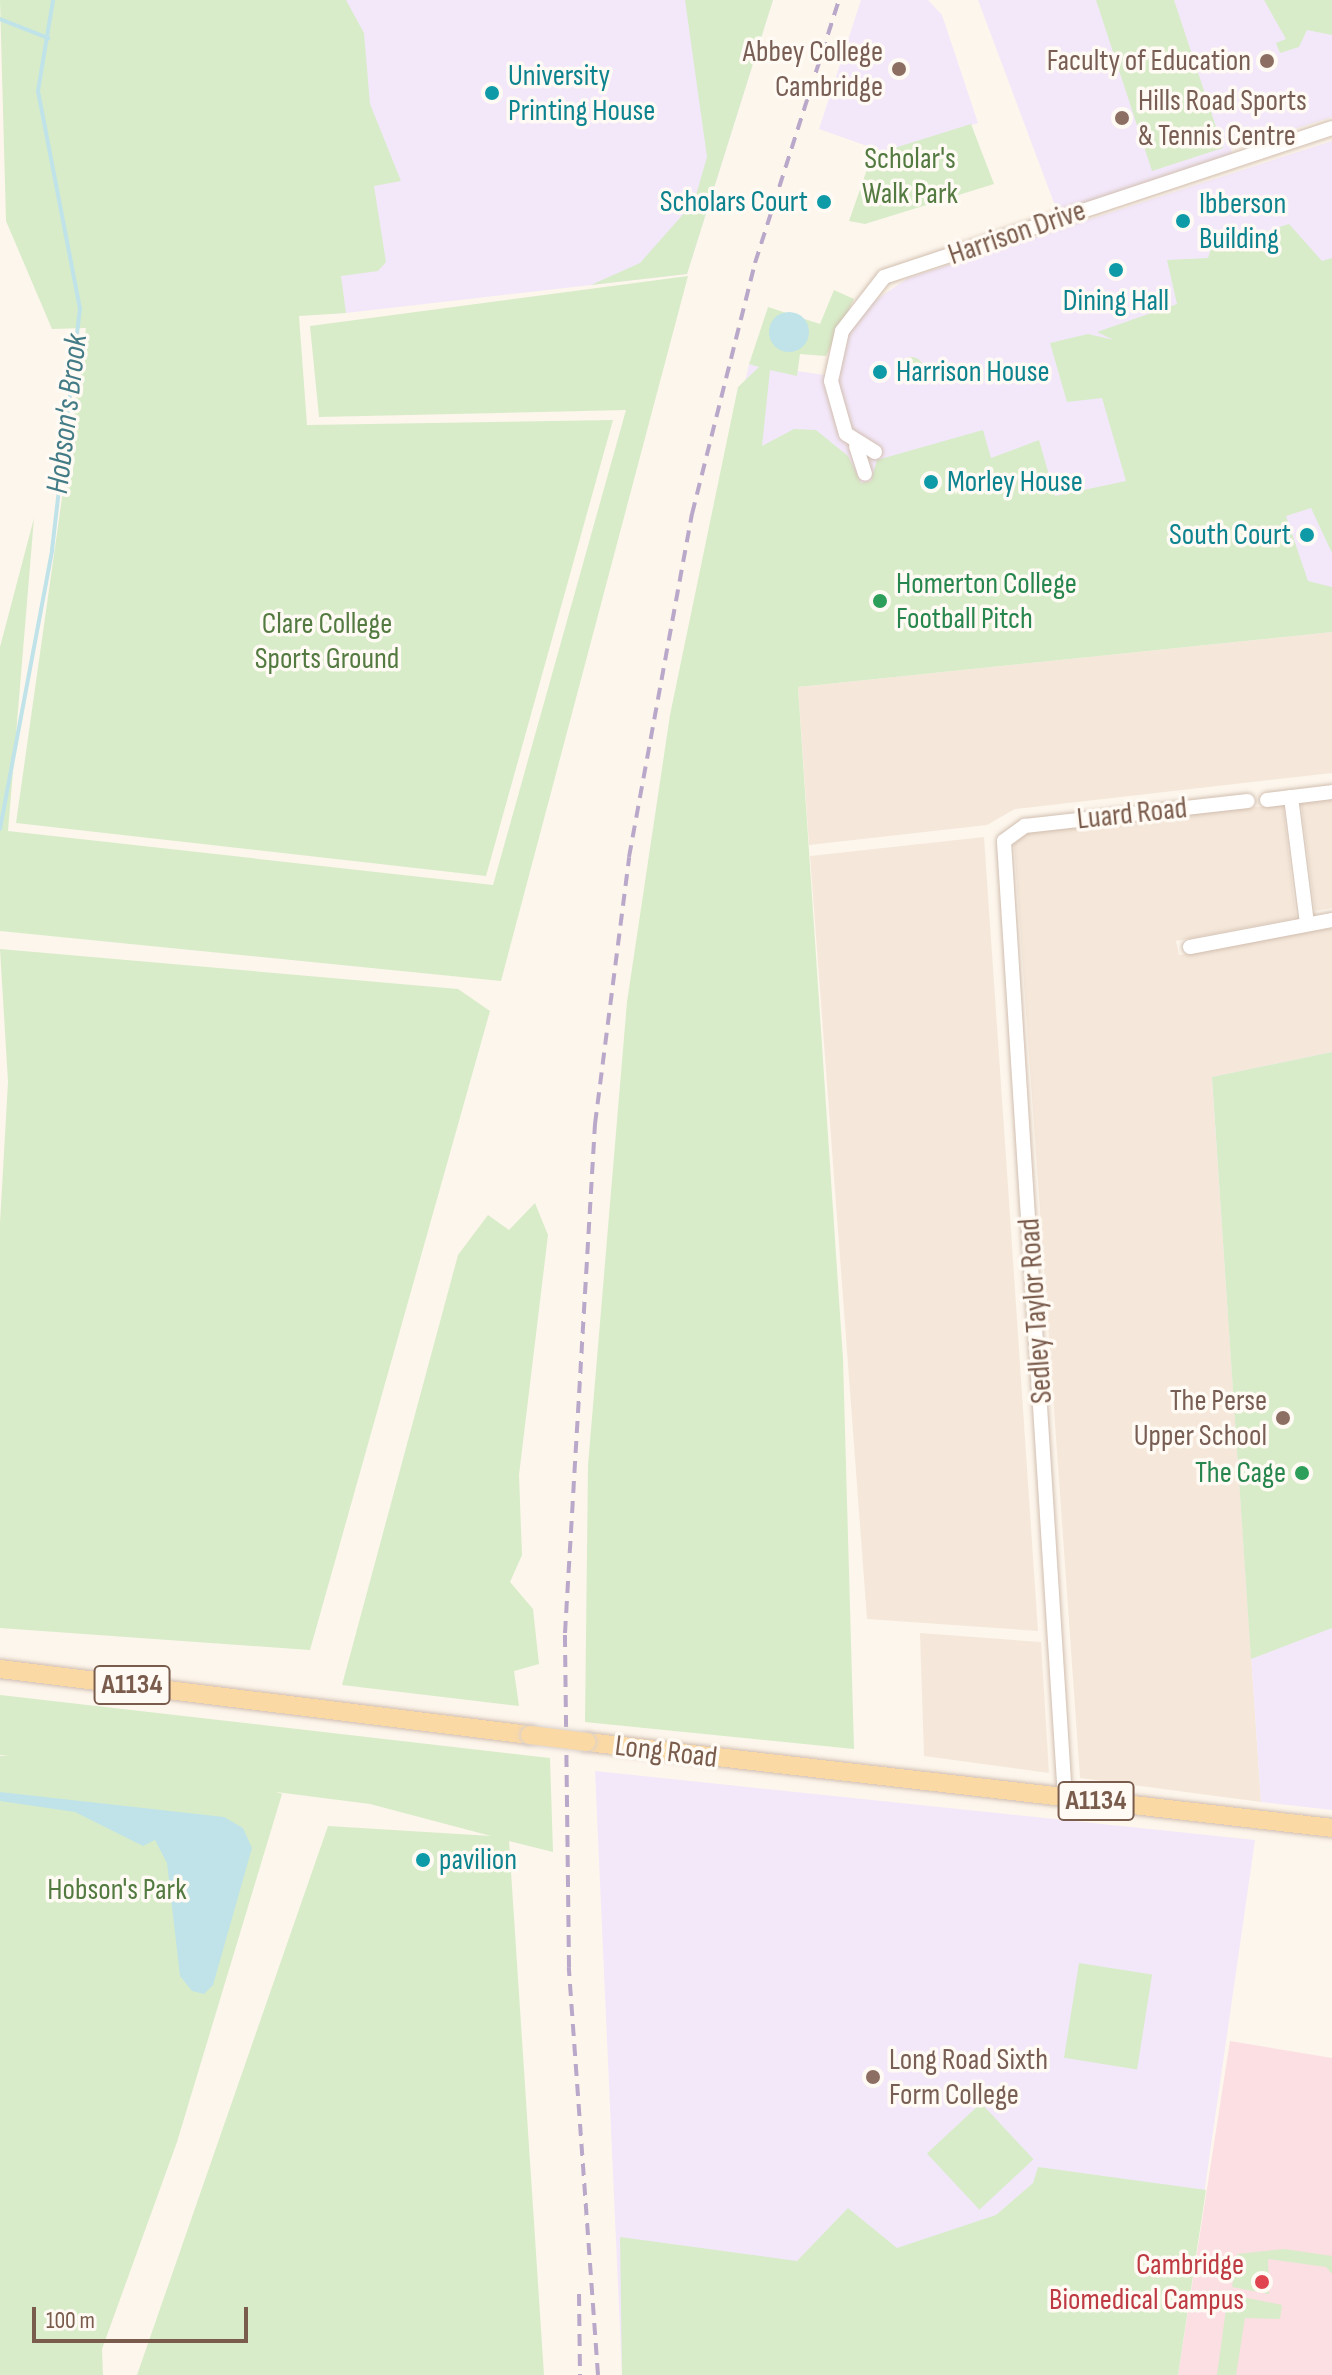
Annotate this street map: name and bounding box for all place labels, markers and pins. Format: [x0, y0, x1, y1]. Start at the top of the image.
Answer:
place label: Abbey College Cambridge [743, 34, 883, 104]
place label: Faculty of Education [1047, 43, 1251, 79]
marker: Faculty of Education [1258, 52, 1276, 70]
place label: University Printing House [508, 58, 655, 128]
marker: Abbey College Cambridge [890, 60, 908, 78]
place label: Hills Road Sports & Tennis Centre [1138, 83, 1307, 154]
marker: University Printing House [483, 84, 501, 102]
marker: Hills Road Sports & Tennis Centre [1113, 109, 1131, 127]
place label: Scholars Court [660, 184, 808, 220]
place label: Ibberson Building [1199, 186, 1286, 256]
marker: Scholars Court [815, 193, 833, 211]
marker: Ibberson Building [1174, 212, 1192, 230]
marker: Dining Hall [1107, 261, 1125, 279]
place label: Dining Hall [1063, 283, 1169, 319]
place label: Harrison House [896, 354, 1049, 390]
marker: Harrison House [871, 363, 889, 381]
place label: Morley House [947, 464, 1083, 500]
marker: Morley House [922, 473, 940, 491]
place label: South Court [1169, 517, 1291, 553]
marker: South Court [1298, 526, 1316, 544]
place label: Homerton College Football Pitch [896, 566, 1077, 636]
marker: Homerton College Football Pitch [871, 592, 889, 610]
place label: The Perse Upper School [1134, 1383, 1267, 1454]
marker: The Perse Upper School [1274, 1409, 1292, 1427]
place label: The Cage [1195, 1455, 1286, 1491]
marker: The Cage [1293, 1464, 1311, 1482]
place label: pavilion [439, 1842, 517, 1878]
marker: pavilion [414, 1851, 432, 1869]
place label: Long Road Sixth Form College [889, 2042, 1048, 2112]
marker: Long Road Sixth Form College [864, 2068, 882, 2086]
place label: Cambridge Biomedical Campus [1049, 2247, 1244, 2318]
marker: Cambridge Biomedical Campus [1251, 2271, 1273, 2293]

